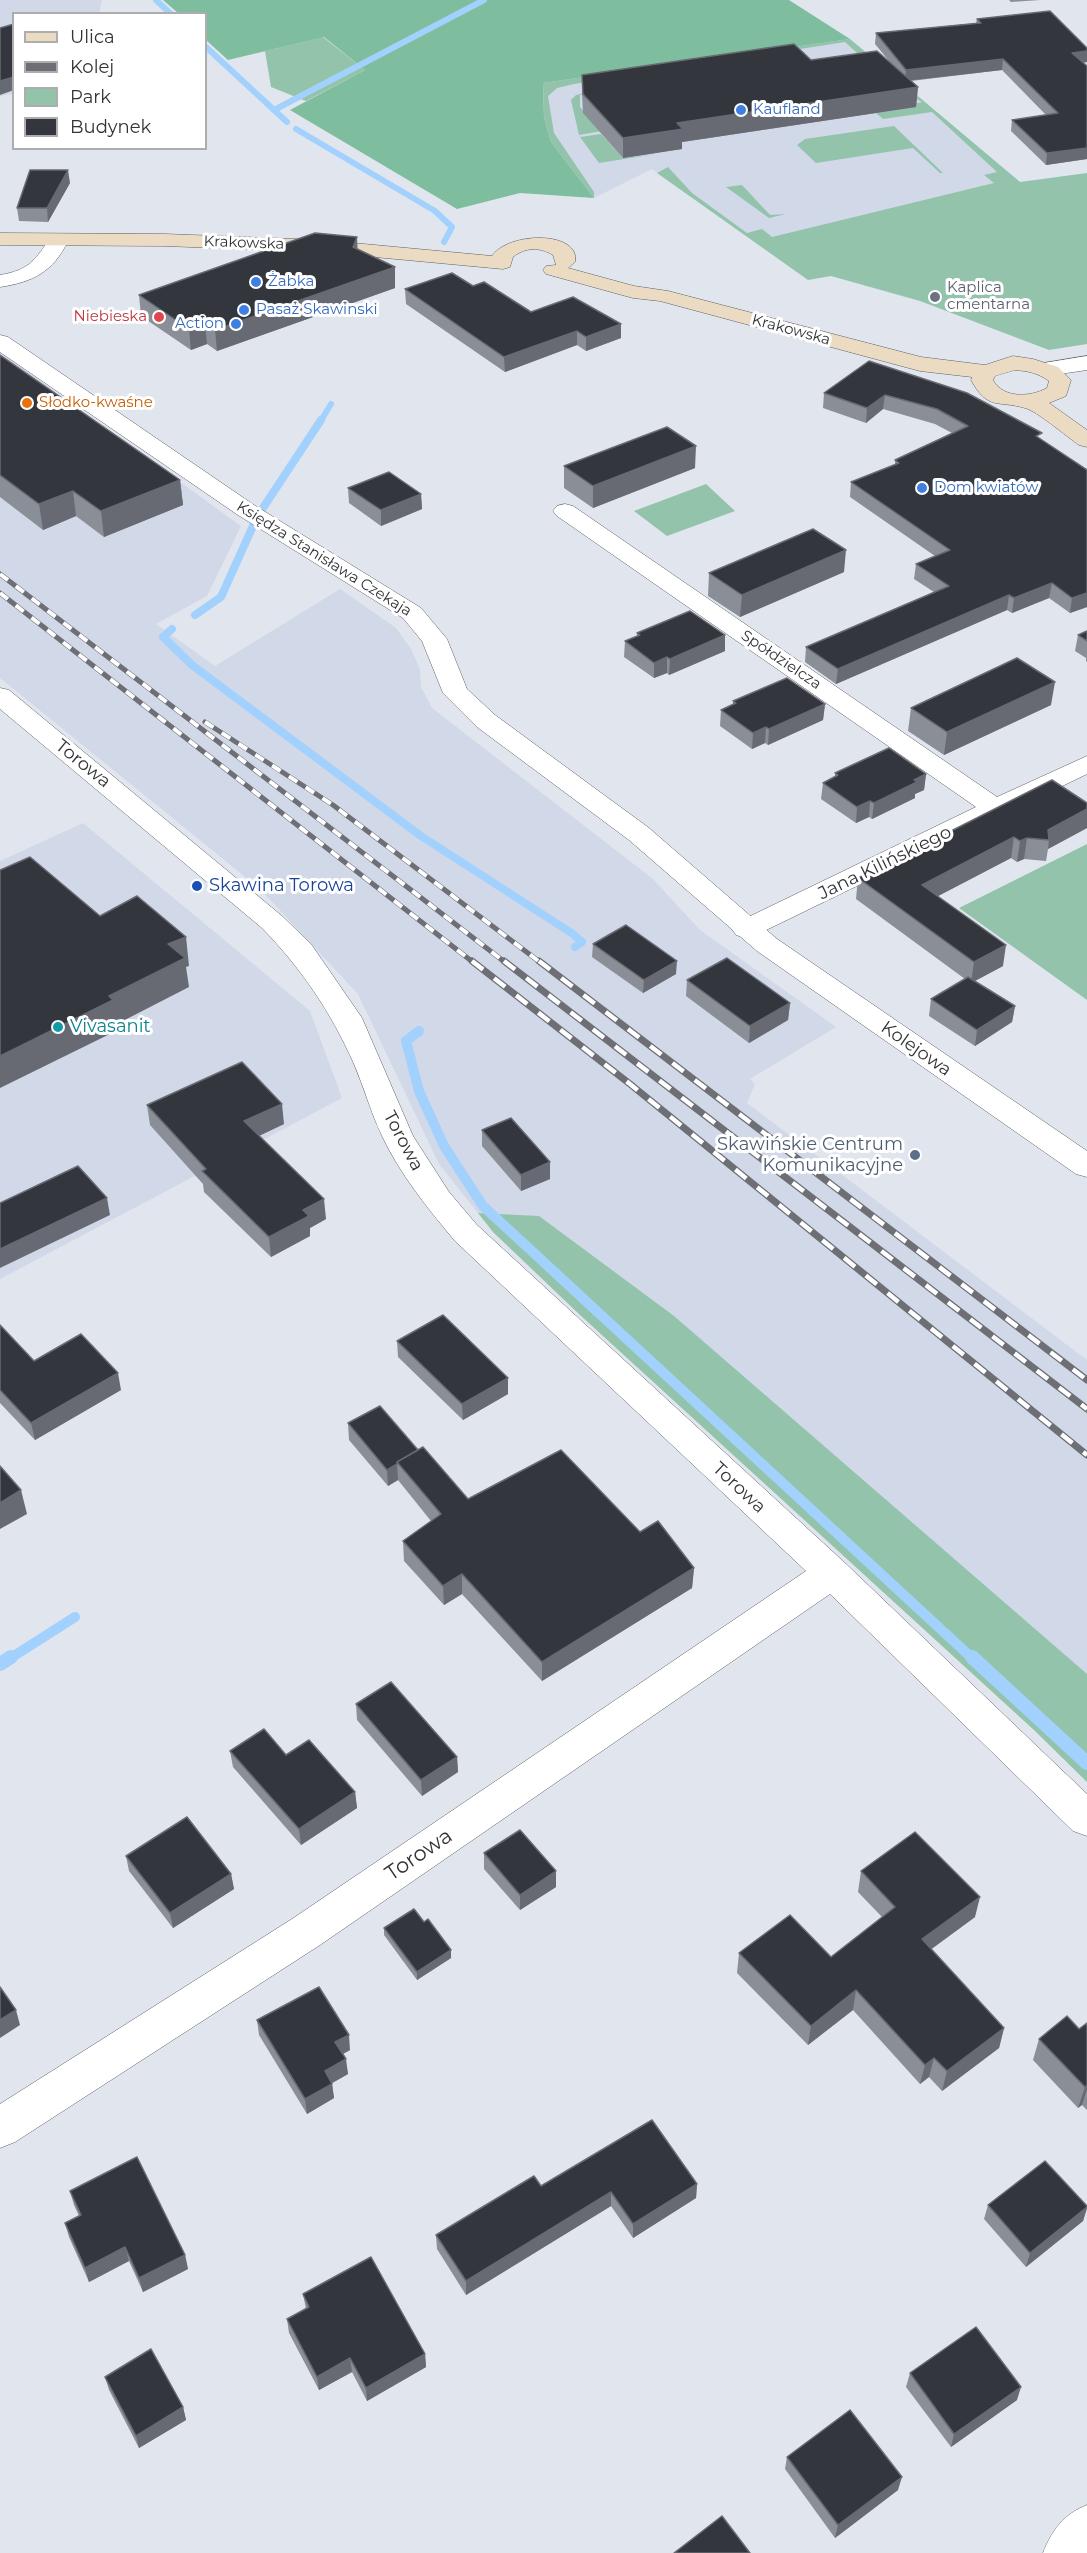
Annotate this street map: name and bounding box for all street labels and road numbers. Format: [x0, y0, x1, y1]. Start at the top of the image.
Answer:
street label: Krakowska [203, 233, 285, 253]
street label: Krakowska [750, 311, 832, 349]
street label: Księdza Stanisława Czekaja [233, 498, 415, 620]
street label: Spółdzielcza [738, 627, 824, 693]
street label: Torowa [51, 735, 115, 793]
street label: Jana Kilińskiego [815, 821, 955, 905]
street label: Kolejowa [877, 1017, 955, 1081]
street label: Torowa [378, 1107, 428, 1175]
street label: Torowa [708, 1458, 770, 1518]
street label: Torowa [381, 1823, 457, 1887]

